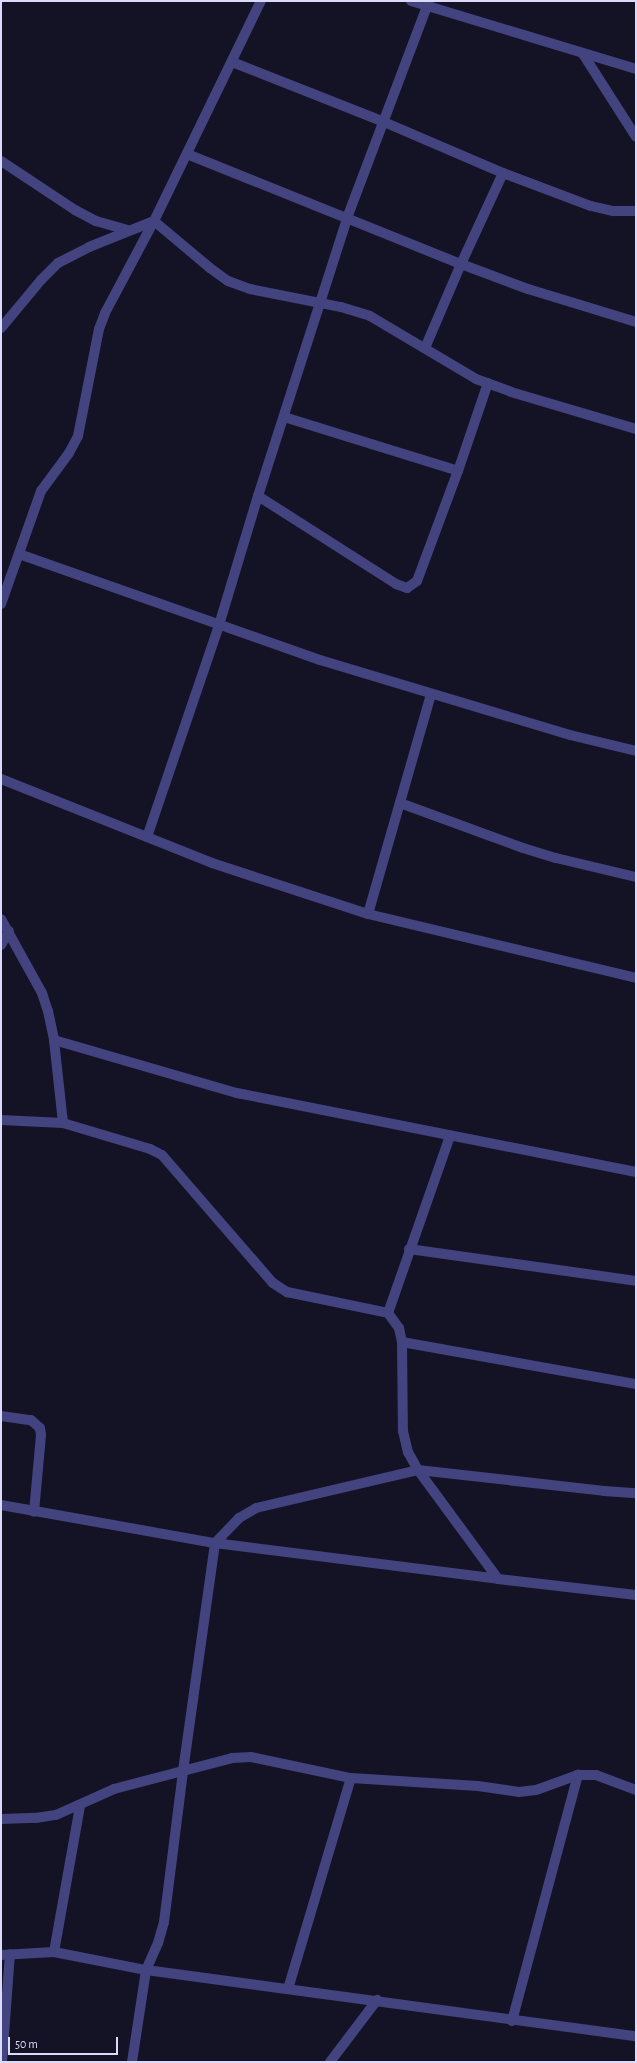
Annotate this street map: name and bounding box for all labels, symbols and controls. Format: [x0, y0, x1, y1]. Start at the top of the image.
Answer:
scale bar [10, 2029, 120, 2055]
text: 50 m [15, 2038, 38, 2050]

